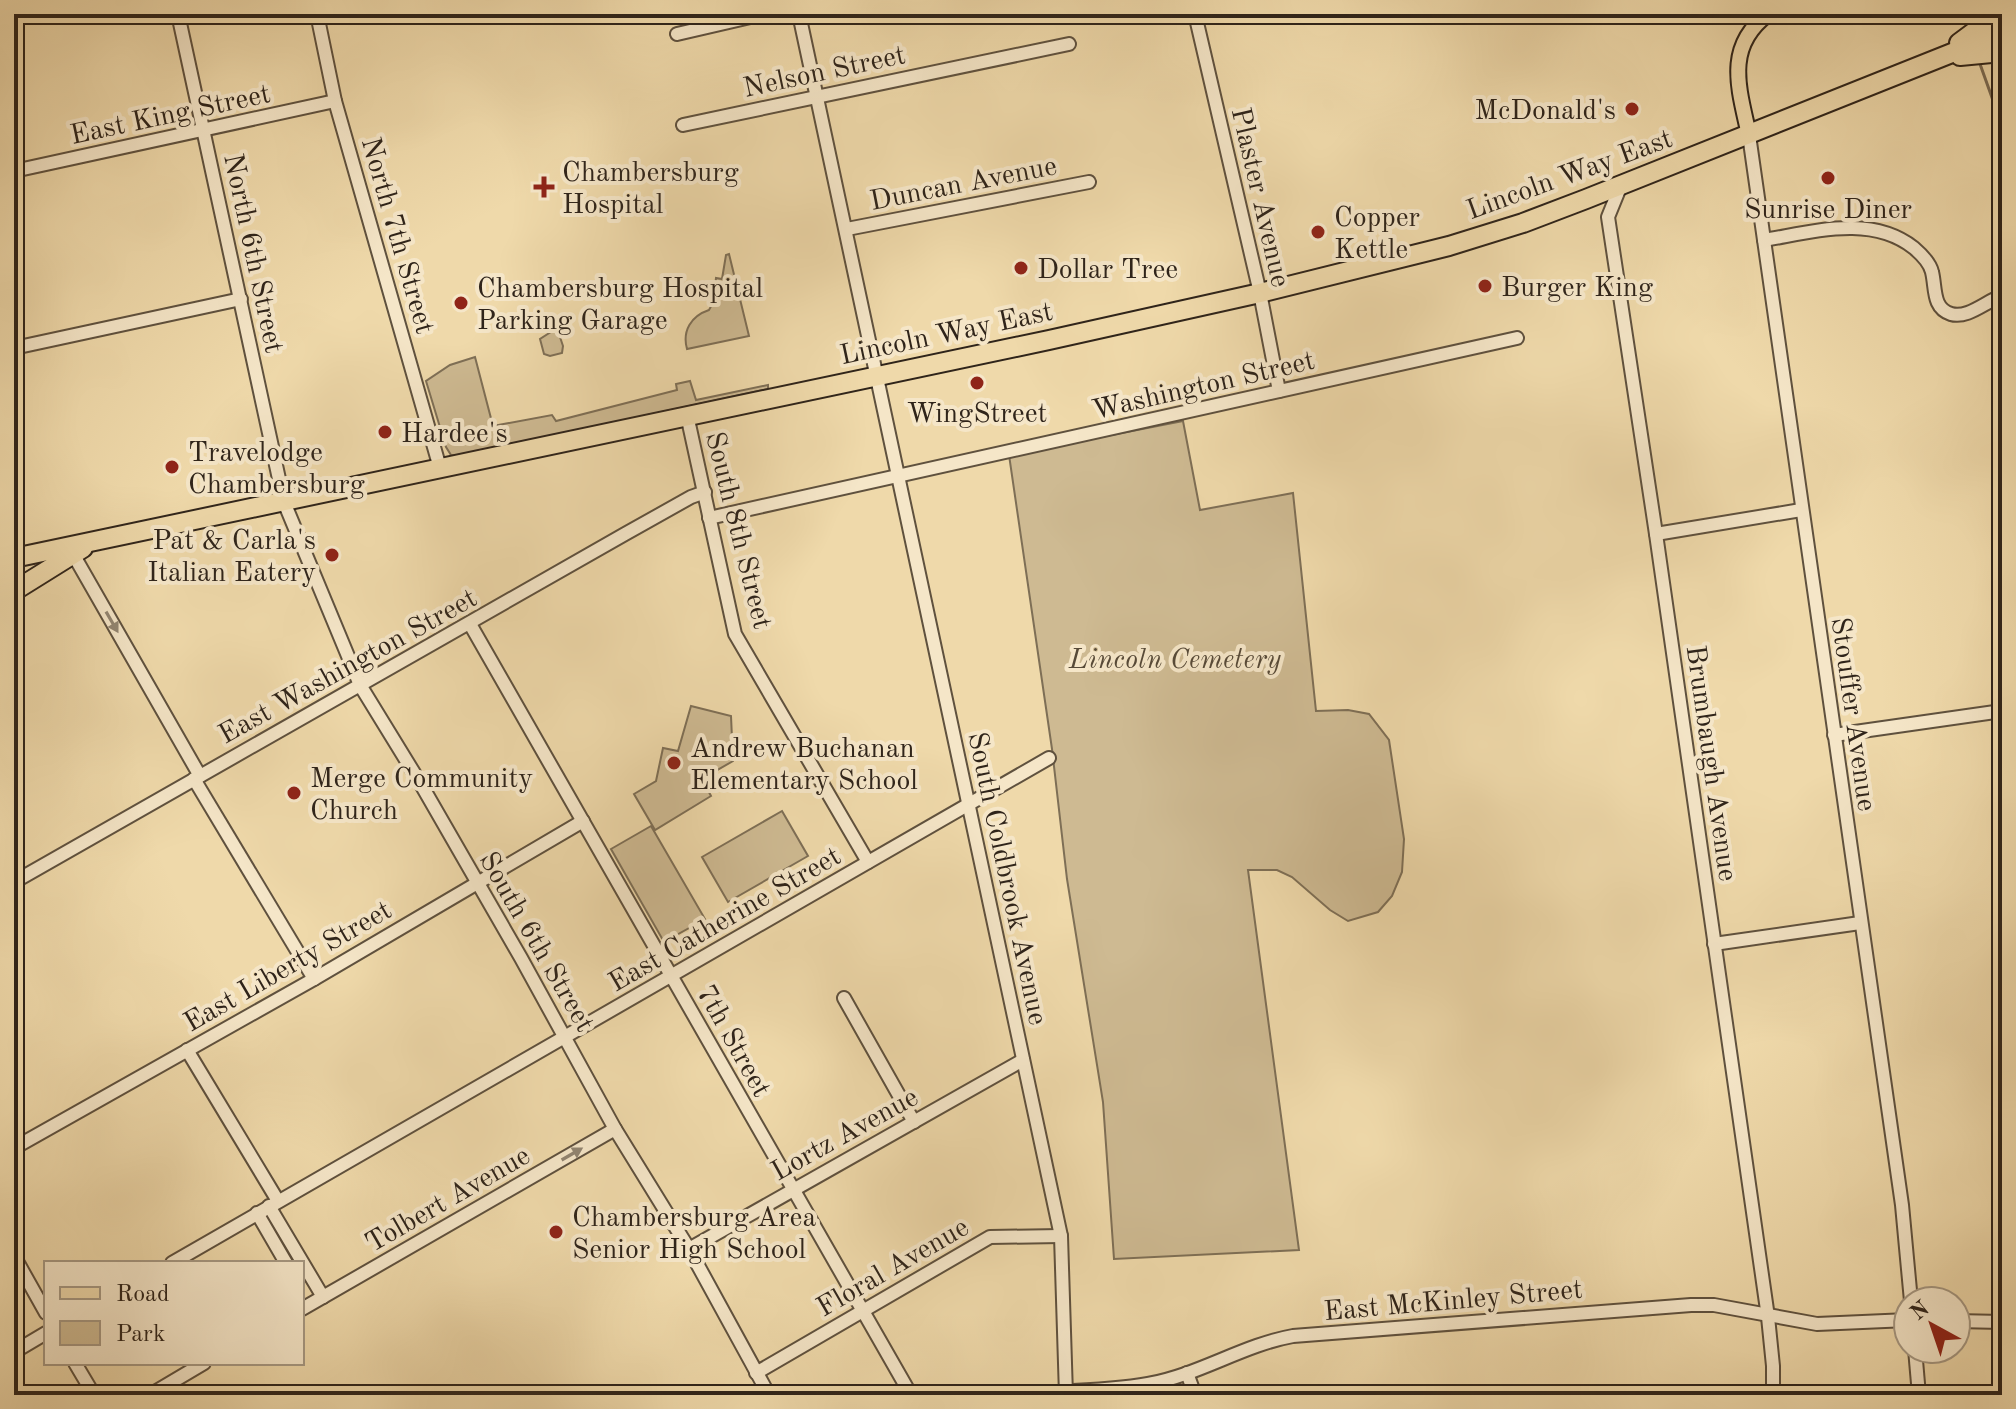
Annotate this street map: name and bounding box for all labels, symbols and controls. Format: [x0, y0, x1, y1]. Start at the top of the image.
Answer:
street label: Nelson Street [741, 42, 908, 104]
street label: East King Street [68, 81, 273, 151]
place label: McDonald's [1475, 98, 1616, 126]
marker: McDonald's [1623, 100, 1641, 118]
street label: Plaster Avenue [1225, 105, 1293, 290]
street label: Lincoln Way East [1463, 126, 1677, 226]
street label: North 7th Street [355, 134, 438, 337]
street label: North 6th Street [217, 151, 287, 356]
street label: Duncan Avenue [868, 153, 1059, 217]
place label: Chambersburg Hospital [562, 160, 739, 220]
marker: Sunrise Diner [1819, 169, 1837, 187]
marker: Chambersburg Hospital [533, 176, 555, 198]
place label: Sunrise Diner [1744, 197, 1912, 225]
place label: Copper Kettle [1334, 205, 1420, 265]
marker: Copper Kettle [1309, 223, 1327, 241]
place label: Dollar Tree [1037, 257, 1178, 285]
marker: Dollar Tree [1012, 259, 1030, 277]
place label: Burger King [1501, 275, 1653, 303]
place label: Chambersburg Hospital Parking Garage [477, 276, 763, 336]
marker: Burger King [1476, 277, 1494, 295]
marker: Chambersburg Hospital Parking Garage [452, 294, 470, 312]
street label: Lincoln Way East [838, 299, 1056, 371]
street label: Washington Street [1090, 348, 1318, 426]
marker: WingStreet [968, 374, 986, 392]
place label: WingStreet [907, 401, 1047, 429]
place label: Hardee's [401, 421, 508, 449]
marker: Hardee's [376, 423, 394, 441]
street label: South 8th Street [699, 429, 775, 632]
place label: Travelodge Chambersburg [188, 440, 365, 500]
marker: Travelodge Chambersburg [163, 458, 181, 476]
place label: Pat & Carla's Italian Eatery [147, 528, 316, 588]
marker: Pat & Carla's Italian Eatery [323, 546, 341, 564]
street label: East Washington Street [215, 585, 482, 750]
one-way arrow [105, 611, 119, 633]
street label: Stouffer Avenue [1825, 616, 1880, 813]
street label: Brumbaugh Avenue [1680, 644, 1740, 883]
park label: Lincoln Cemetery [1068, 647, 1282, 675]
street label: South Coldbrook Avenue [961, 730, 1051, 1028]
place label: Andrew Buchanan Elementary School [690, 736, 918, 796]
marker: Andrew Buchanan Elementary School [665, 754, 683, 772]
place label: Merge Community Church [310, 766, 533, 826]
marker: Merge Community Church [285, 784, 303, 802]
street label: East Catherine Street [605, 843, 846, 998]
street label: South 6th Street [473, 848, 598, 1037]
street label: East Liberty Street [180, 897, 397, 1038]
street label: 7th Street [690, 981, 775, 1102]
street label: Lortz Avenue [767, 1084, 924, 1187]
street label: Tolbert Avenue [361, 1142, 536, 1259]
one-way arrow [561, 1147, 583, 1161]
place label: Chambersburg Area Senior High School [572, 1205, 816, 1265]
street label: Floral Avenue [813, 1214, 974, 1323]
marker: Chambersburg Area Senior High School [547, 1223, 565, 1241]
legend [44, 1261, 304, 1365]
street label: East McKinley Street [1323, 1277, 1584, 1327]
text: Road [116, 1283, 169, 1307]
north arrow [1892, 1285, 1972, 1365]
text: N [1907, 1297, 1934, 1325]
text: Park [116, 1323, 165, 1347]

